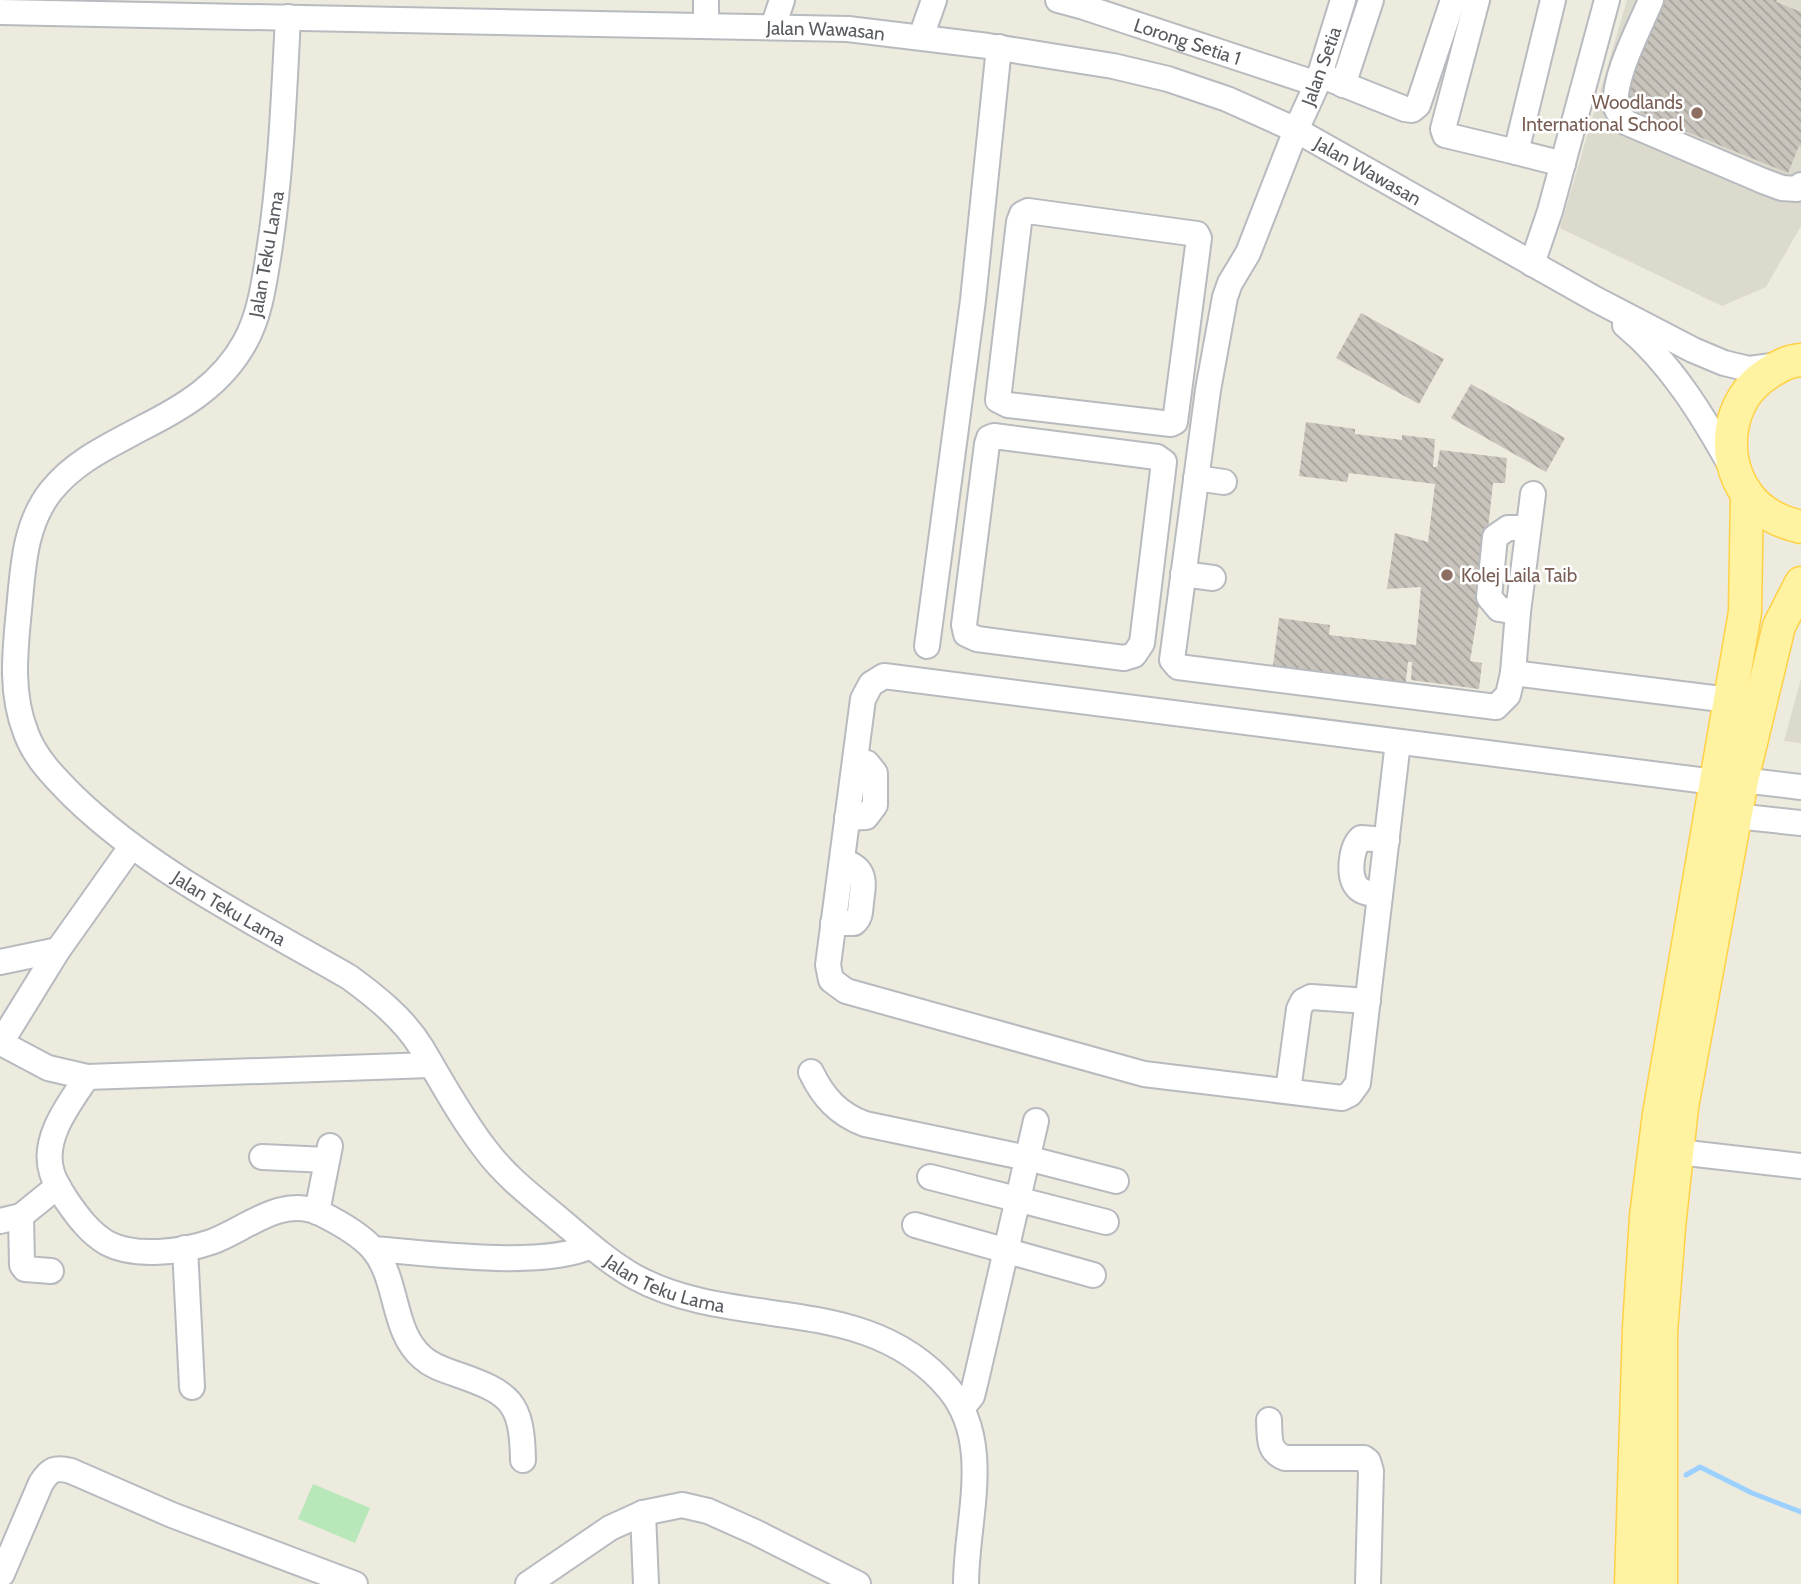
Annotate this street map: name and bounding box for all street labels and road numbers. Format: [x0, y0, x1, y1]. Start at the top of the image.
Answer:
street label: Lorong Setia 1 [1131, 13, 1244, 70]
street label: Jalan Wawasan [765, 16, 886, 45]
street label: Jalan Setia [1296, 23, 1346, 110]
street label: Jalan Wawasan [1310, 131, 1425, 210]
street label: Jalan Teku Lama [244, 189, 289, 320]
street label: Jalan Teku Lama [167, 865, 290, 951]
street label: Jalan Teku Lama [599, 1249, 726, 1317]

